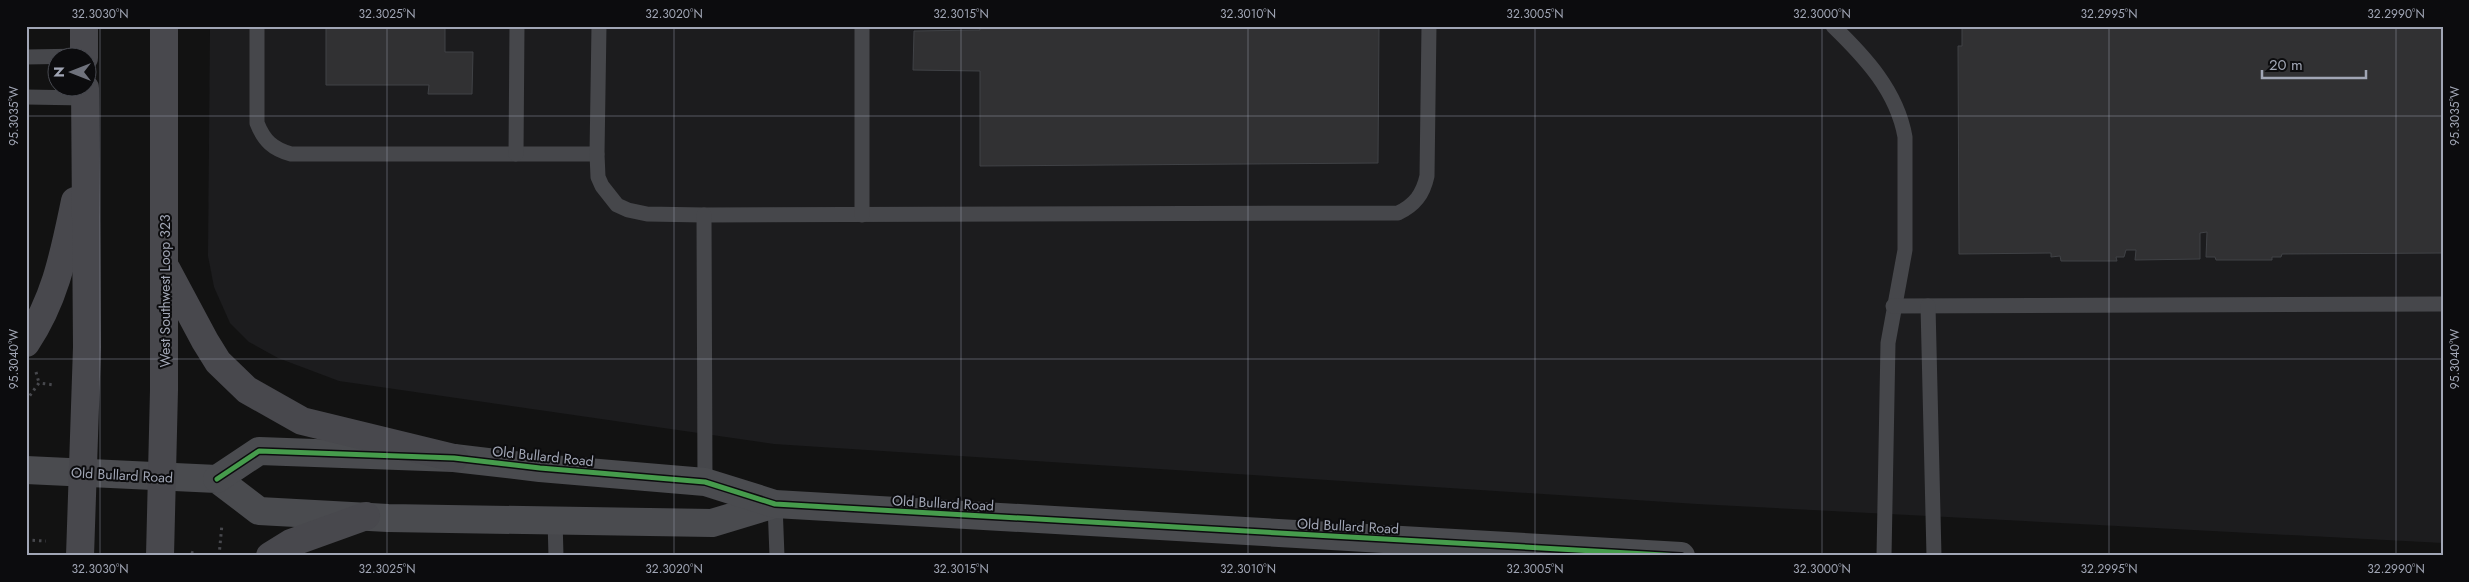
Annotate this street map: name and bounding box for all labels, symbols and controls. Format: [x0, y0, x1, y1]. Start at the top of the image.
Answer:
text: 32.3030°N [71, 5, 129, 23]
text: 32.3025°N [359, 5, 415, 23]
text: 32.3020°N [645, 5, 703, 23]
text: 32.3015°N [933, 5, 989, 23]
text: 32.3010°N [1220, 5, 1276, 23]
text: 32.3005°N [1506, 5, 1564, 23]
text: 32.3000°N [1793, 5, 1851, 23]
text: 32.2995°N [2080, 5, 2138, 23]
text: 32.2990°N [2367, 5, 2425, 23]
north arrow [48, 48, 98, 98]
scale bar [2262, 48, 2365, 80]
text: 20 m [2269, 54, 2303, 76]
text: N [49, 66, 69, 78]
text: 95.3035°W [5, 86, 23, 146]
text: 95.3035°W [2446, 86, 2464, 146]
street label: West Southwest Loop 323 [155, 214, 175, 368]
text: 95.3040°W [5, 329, 23, 389]
text: 95.3040°W [2446, 329, 2464, 389]
street label: Old Bullard Road [491, 441, 595, 471]
street label: Old Bullard Road [71, 462, 173, 488]
street label: Old Bullard Road [892, 490, 994, 516]
street label: Old Bullard Road [1297, 513, 1399, 539]
text: 32.3030°N [71, 560, 129, 578]
text: 32.3025°N [359, 560, 415, 578]
text: 32.3020°N [645, 560, 703, 578]
text: 32.3015°N [933, 560, 989, 578]
text: 32.3010°N [1220, 560, 1276, 578]
text: 32.3005°N [1506, 560, 1564, 578]
text: 32.3000°N [1793, 560, 1851, 578]
text: 32.2995°N [2080, 560, 2138, 578]
text: 32.2990°N [2367, 560, 2425, 578]

